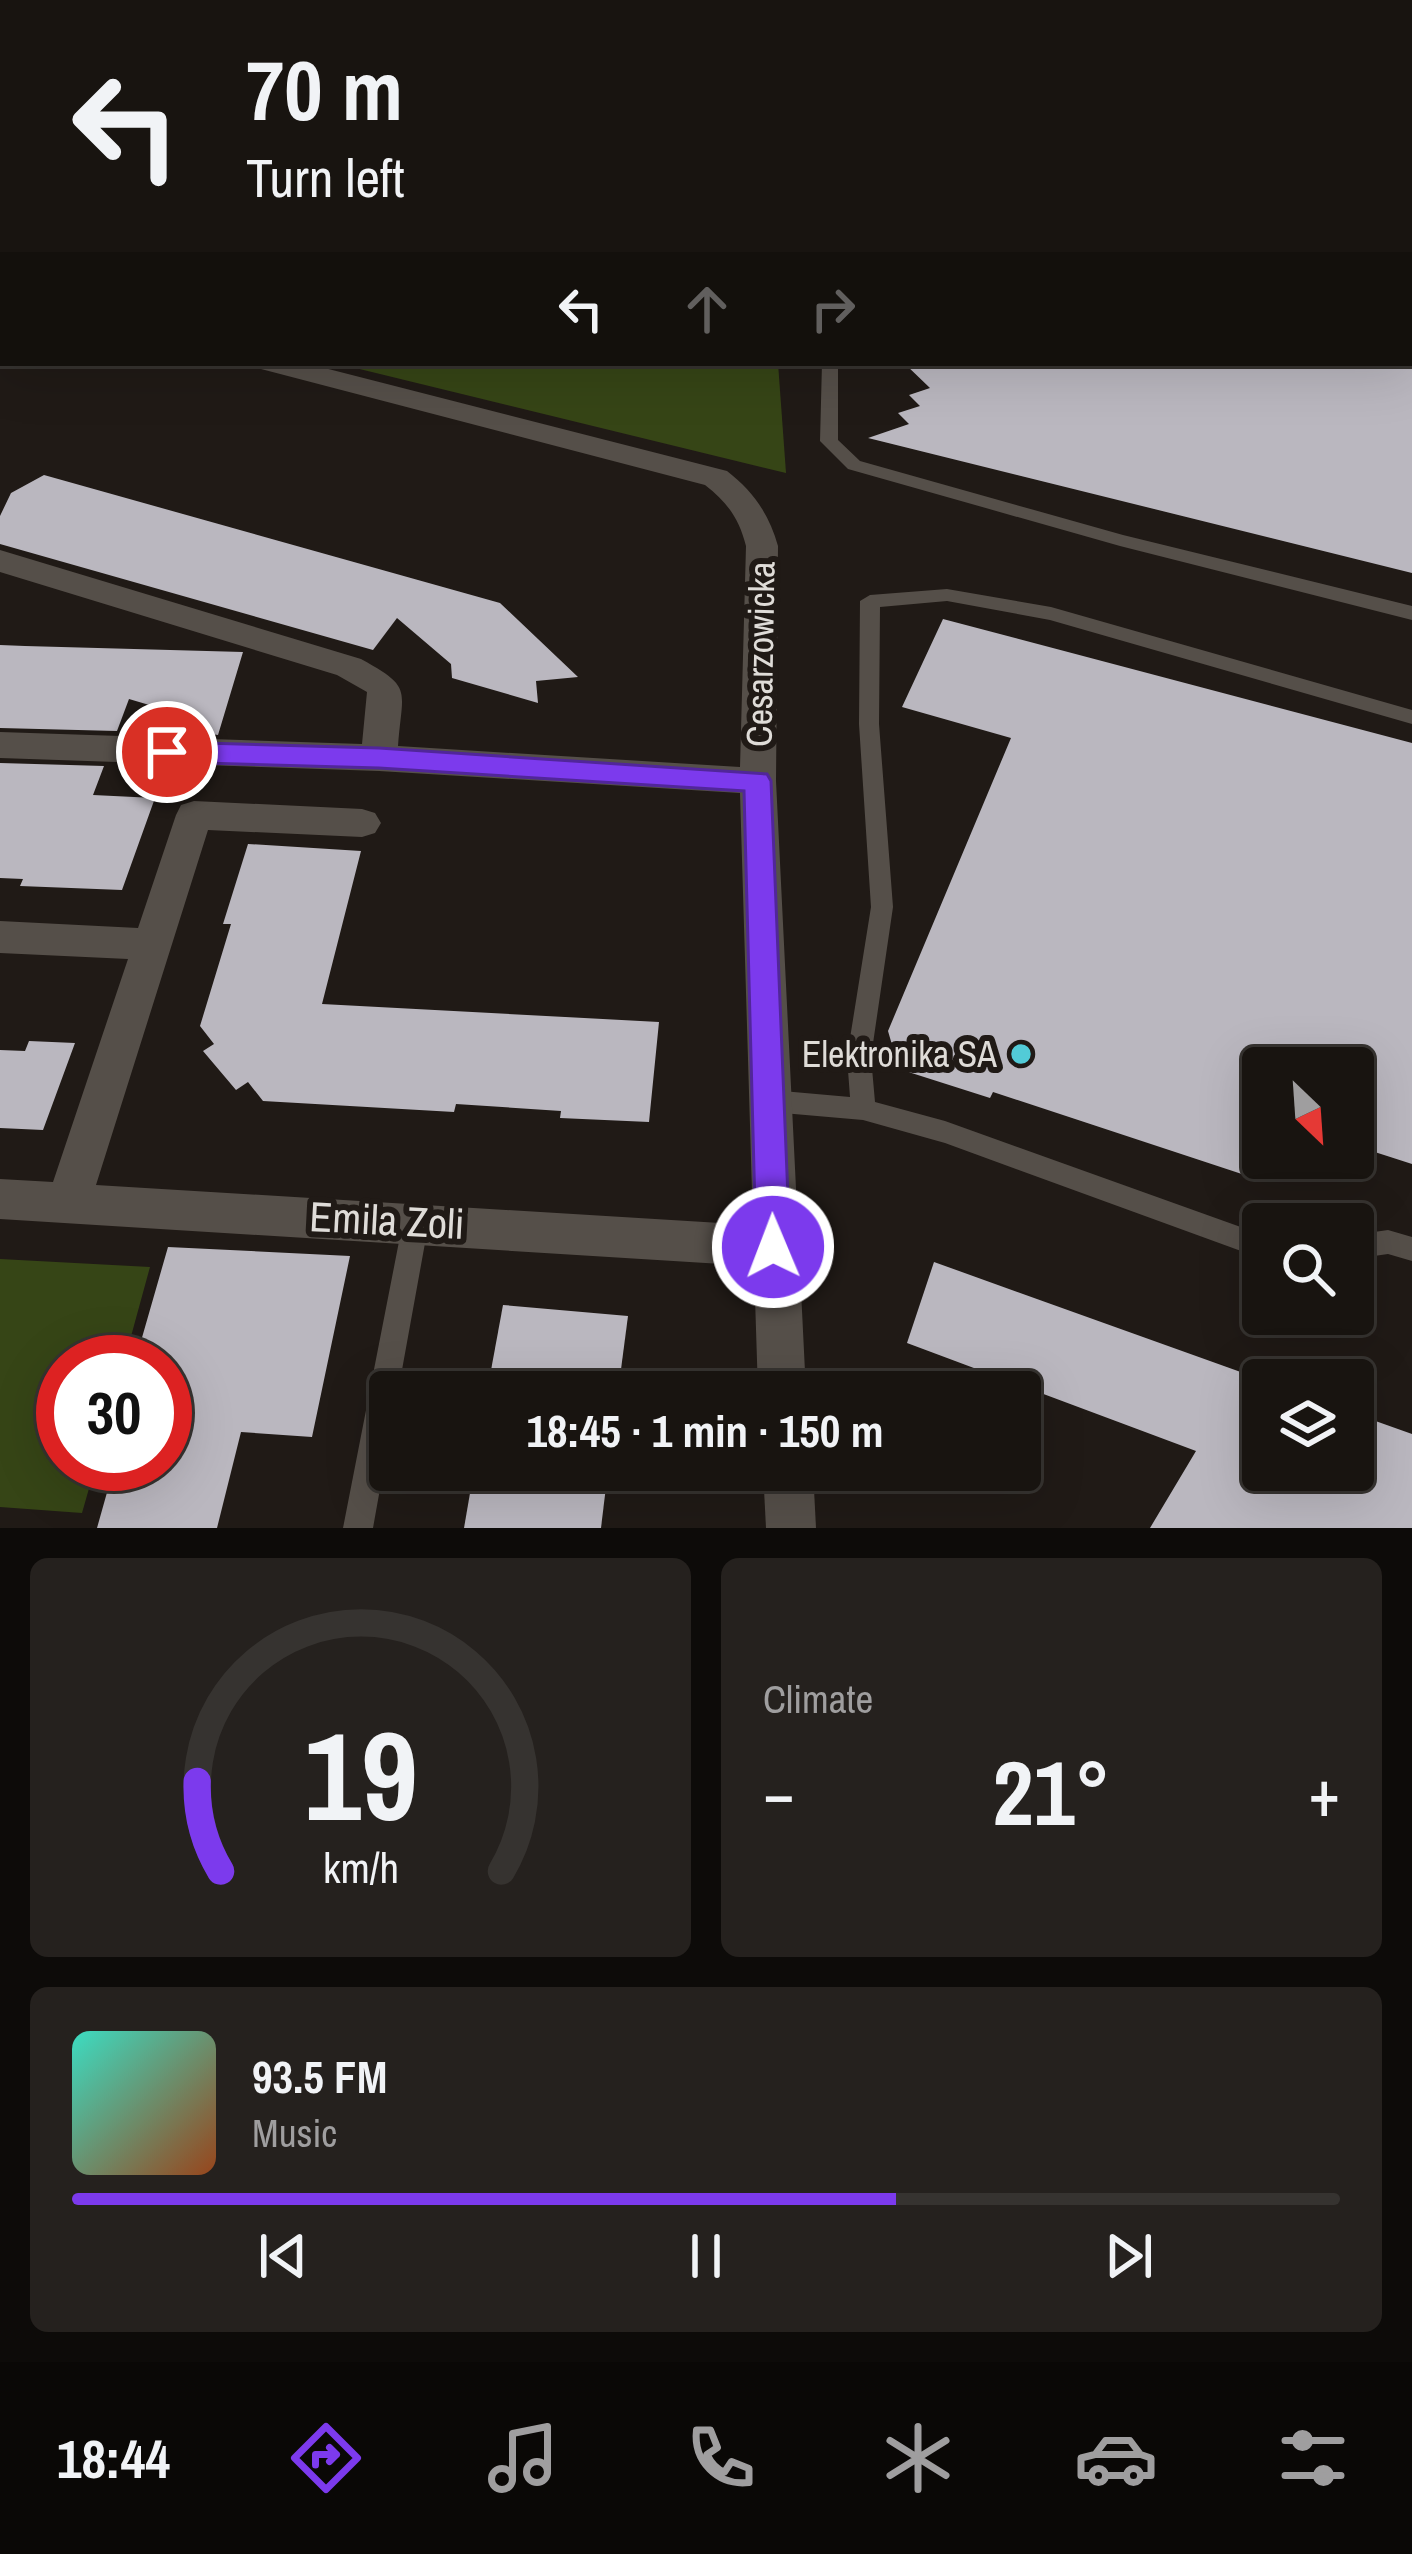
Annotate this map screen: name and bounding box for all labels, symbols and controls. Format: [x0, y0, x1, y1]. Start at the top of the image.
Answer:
text: 70 m [246, 33, 403, 146]
icon: left [48, 48, 204, 204]
text: Turn left [246, 141, 405, 214]
icon: left [548, 276, 614, 342]
icon: ahead [674, 276, 740, 342]
icon: right [800, 276, 866, 342]
street label: Cesarzowicka [734, 561, 786, 747]
pin [116, 701, 218, 803]
icon: arrive [134, 719, 200, 785]
place label: Elektronika SA [802, 1030, 997, 1078]
marker: Elektronika SA [1008, 1041, 1034, 1067]
north arrow [1242, 1047, 1374, 1179]
map controls [1242, 1047, 1374, 1491]
position arrow [710, 1184, 836, 1310]
street label: Emila Zoli [308, 1188, 466, 1252]
button: search [1242, 1203, 1374, 1335]
speed limit sign: 30 [36, 1335, 192, 1491]
button: layers [1242, 1359, 1374, 1491]
text: 18:45 · 1 min · 150 m [527, 1400, 883, 1461]
text: Climate [763, 1673, 873, 1725]
text: 19 [304, 1691, 417, 1859]
text: 21° [992, 1732, 1111, 1853]
text: − [763, 1748, 795, 1837]
text: + [1308, 1748, 1340, 1837]
text: km/h [322, 1838, 399, 1895]
text: 93.5 FM [252, 2046, 387, 2107]
text: Music [252, 2107, 337, 2159]
icon: previous [250, 2223, 316, 2289]
icon: pause [673, 2223, 739, 2289]
icon: next [1096, 2223, 1162, 2289]
icon: directions [284, 2416, 368, 2500]
icon: music [481, 2416, 565, 2500]
icon: phone [679, 2416, 763, 2500]
icon: climate [876, 2416, 960, 2500]
icon: car [1074, 2416, 1158, 2500]
icon: filters [1271, 2416, 1355, 2500]
text: 18:44 [57, 2422, 170, 2495]

